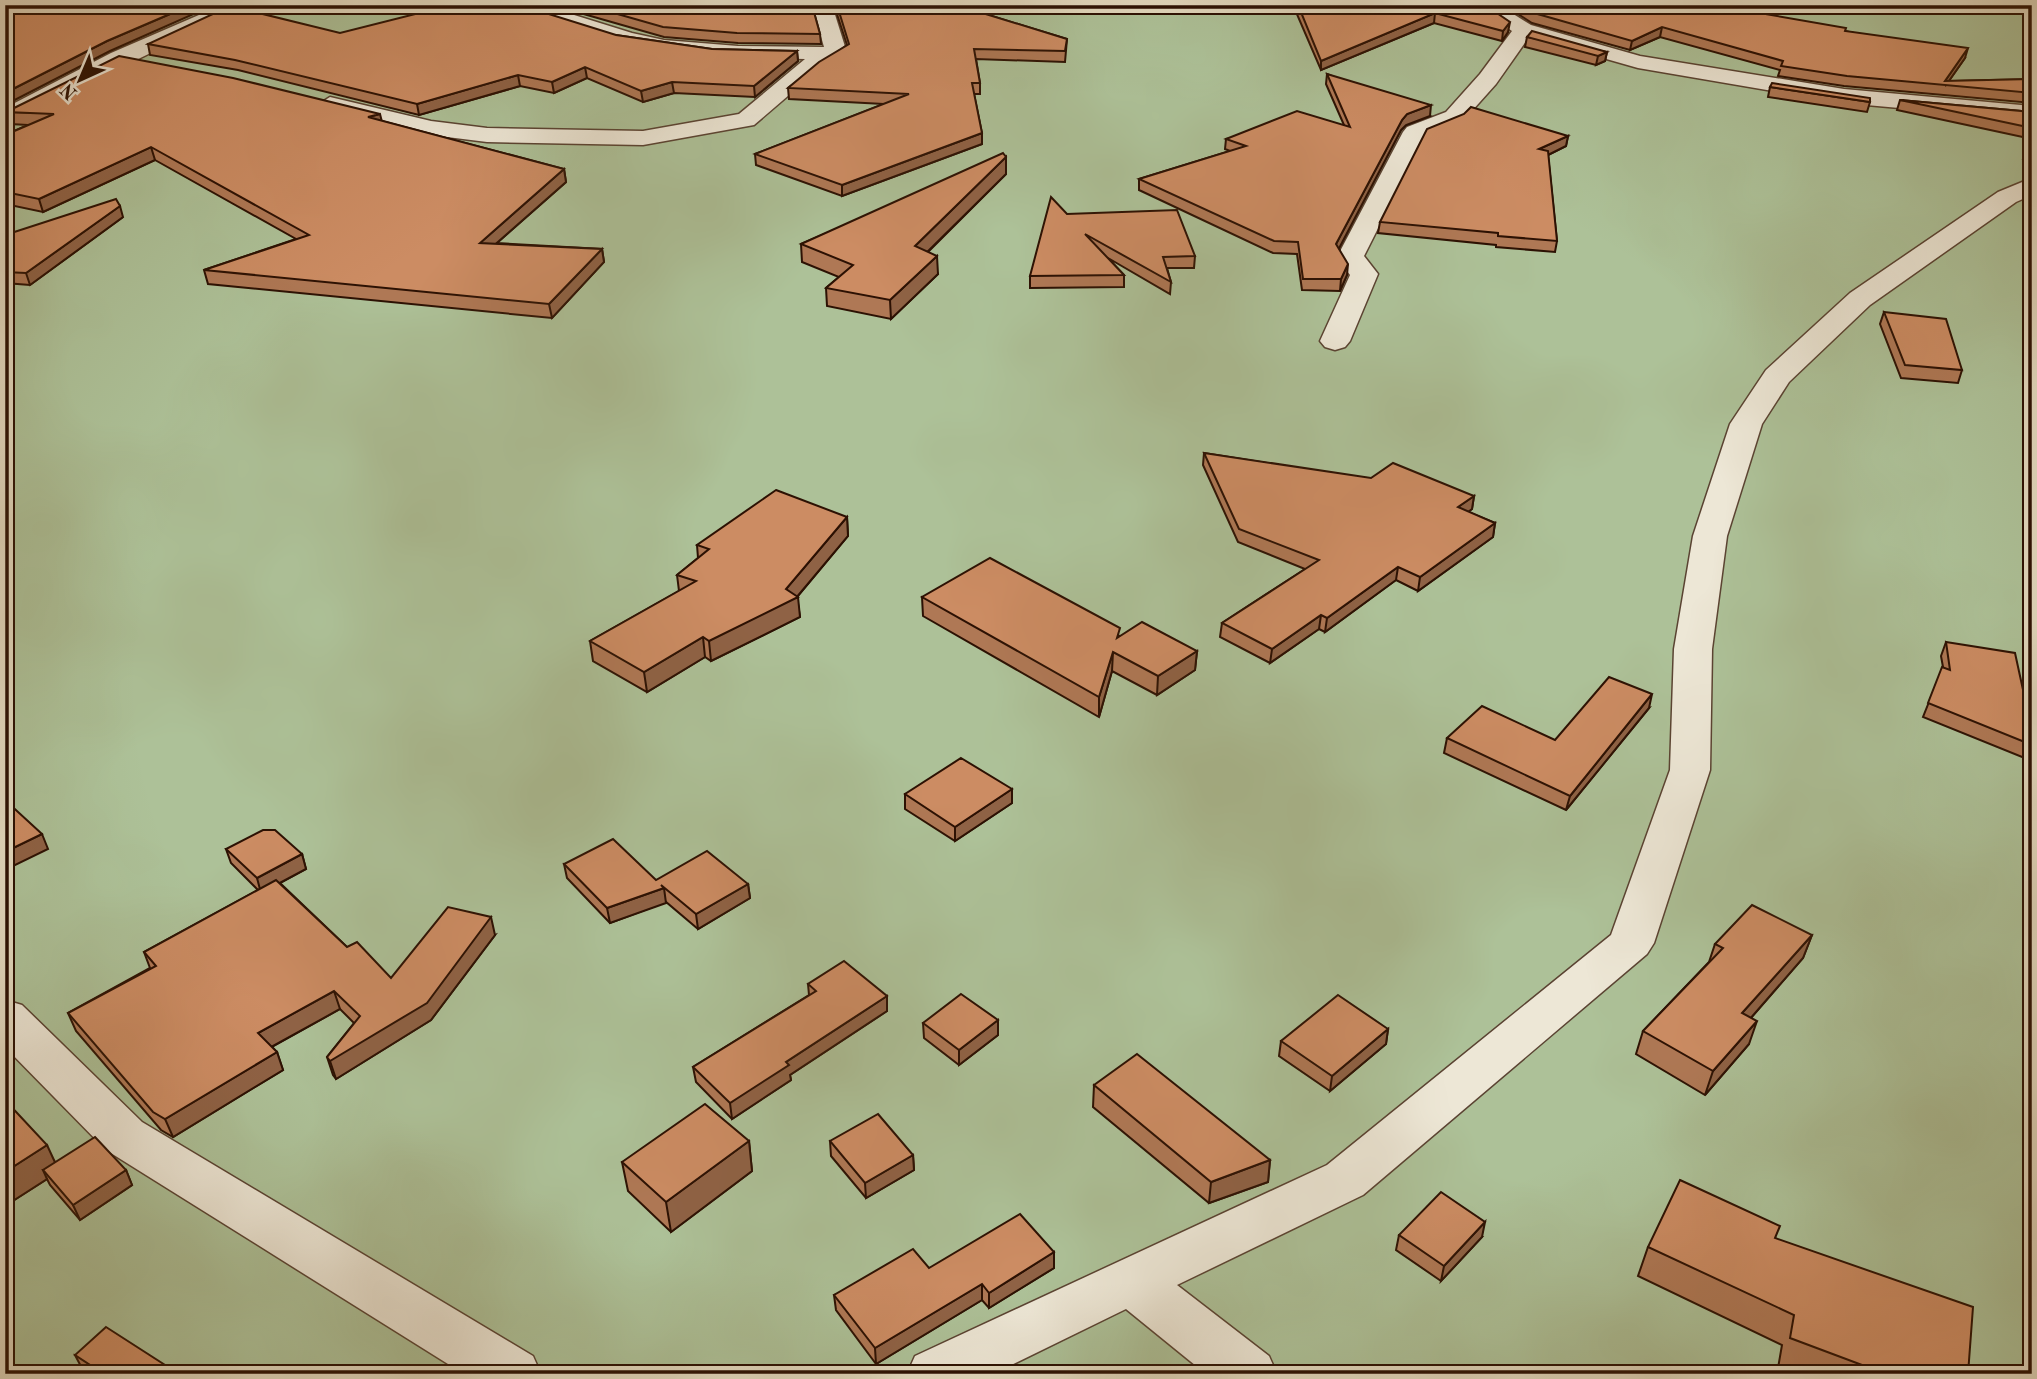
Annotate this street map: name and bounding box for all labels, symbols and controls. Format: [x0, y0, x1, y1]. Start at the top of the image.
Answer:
north arrow [46, 46, 116, 116]
text: N [58, 78, 82, 102]

